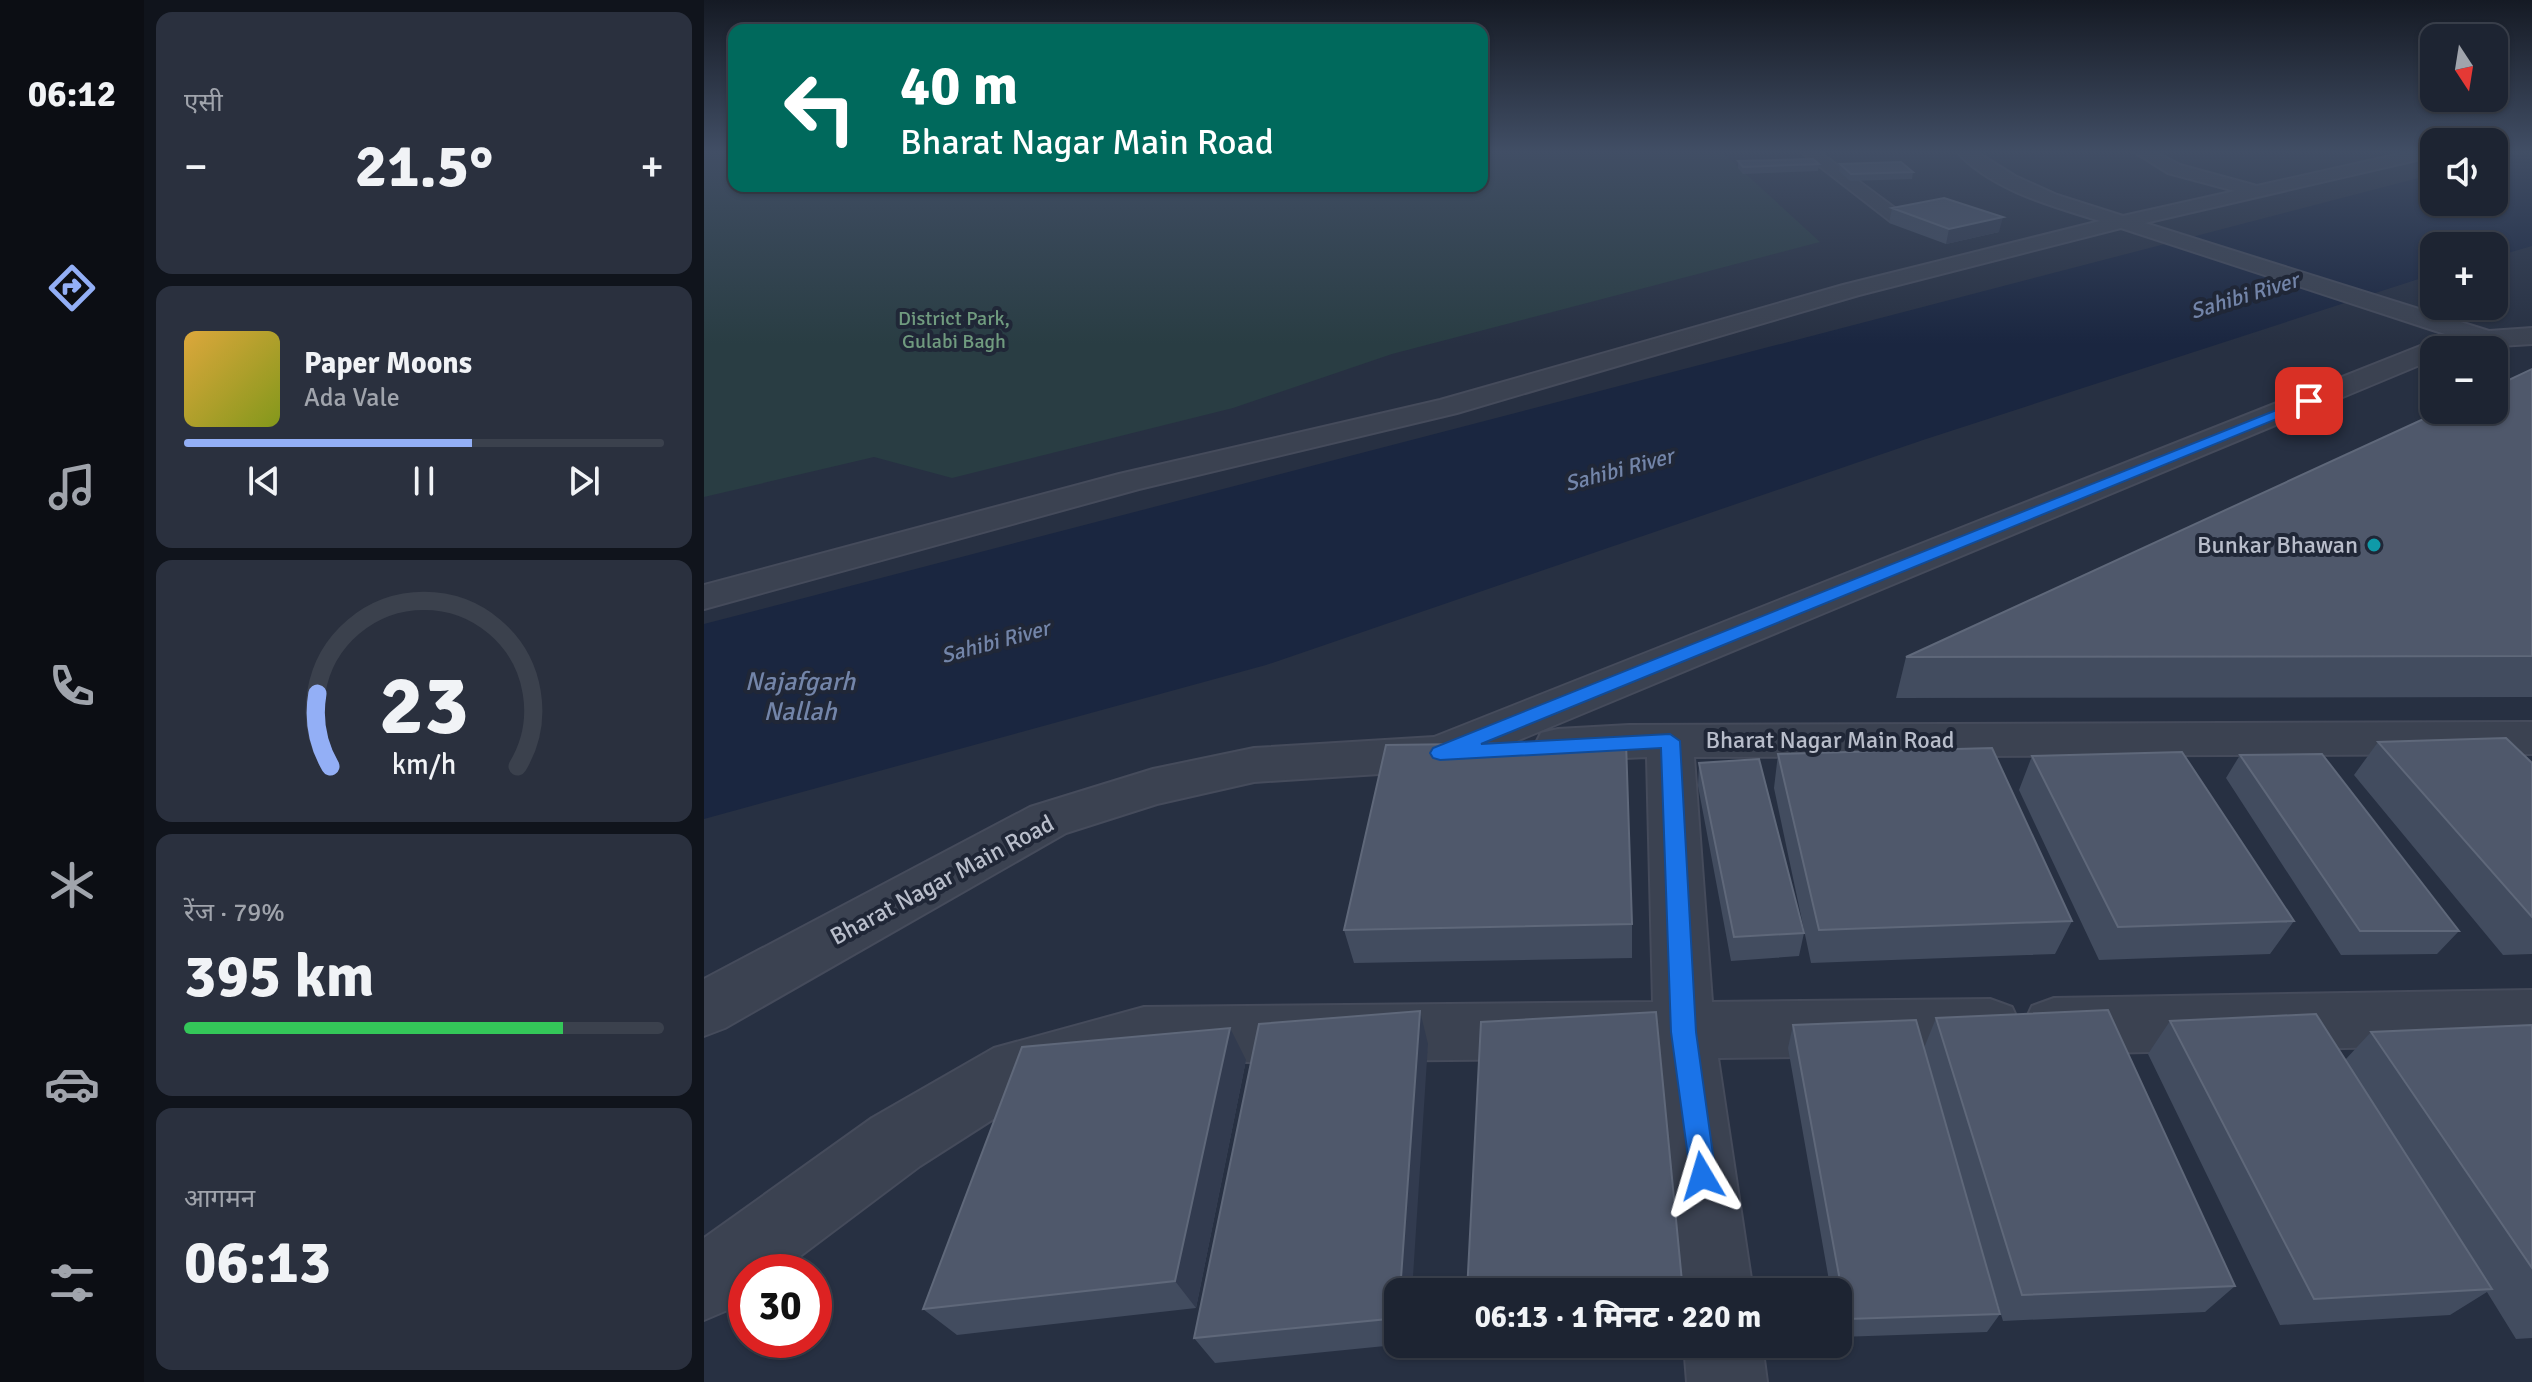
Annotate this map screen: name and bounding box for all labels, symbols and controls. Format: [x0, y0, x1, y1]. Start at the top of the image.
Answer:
north arrow [2420, 24, 2508, 112]
map controls [2420, 24, 2508, 424]
text: 40 m [900, 51, 1018, 120]
icon: left [768, 56, 872, 160]
text: 06:12 [28, 72, 116, 117]
text: एसी [184, 87, 223, 119]
text: Bharat Nagar Main Road [900, 120, 1274, 165]
button: sound [2420, 128, 2508, 216]
text: 21.5° [355, 130, 493, 204]
text: − [184, 140, 208, 194]
text: + [640, 140, 664, 194]
button: + [2420, 232, 2508, 320]
icon: directions [44, 260, 100, 316]
water label: Sahibi River [2187, 265, 2304, 325]
park label: District Park, Gulabi Bagh [898, 306, 1010, 354]
button: − [2420, 336, 2508, 424]
text: Paper Moons [304, 345, 472, 382]
pin [2275, 367, 2343, 435]
icon: arrive [2287, 379, 2331, 423]
text: Ada Vale [304, 382, 400, 414]
water label: Sahibi River [1562, 441, 1679, 497]
icon: music [44, 459, 100, 515]
icon: previous [242, 459, 286, 503]
icon: pause [402, 459, 446, 503]
icon: next [562, 459, 606, 503]
place label: Bunkar Bhawan [2197, 530, 2358, 560]
marker: Bunkar Bhawan [2365, 536, 2383, 554]
water label: Sahibi River [938, 613, 1055, 669]
text: 23 [379, 655, 469, 757]
icon: phone [44, 658, 100, 714]
water label: Najafgarh Nallah [745, 666, 856, 728]
street label: Bharat Nagar Main Road [1705, 725, 1955, 755]
text: km/h [392, 747, 456, 782]
street label: Bharat Nagar Main Road [825, 808, 1059, 952]
icon: climate [44, 857, 100, 913]
text: रेंज · 79% [184, 897, 285, 929]
text: 395 km [184, 940, 374, 1014]
icon: car [44, 1056, 100, 1112]
position arrow [1660, 1134, 1744, 1218]
text: आगमन [184, 1183, 255, 1215]
text: 06:13 [184, 1226, 331, 1300]
speed limit sign: 30 [728, 1254, 832, 1358]
icon: filters [44, 1255, 100, 1311]
text: 06:13 · 1 मिनट · 220 m [1475, 1299, 1761, 1336]

